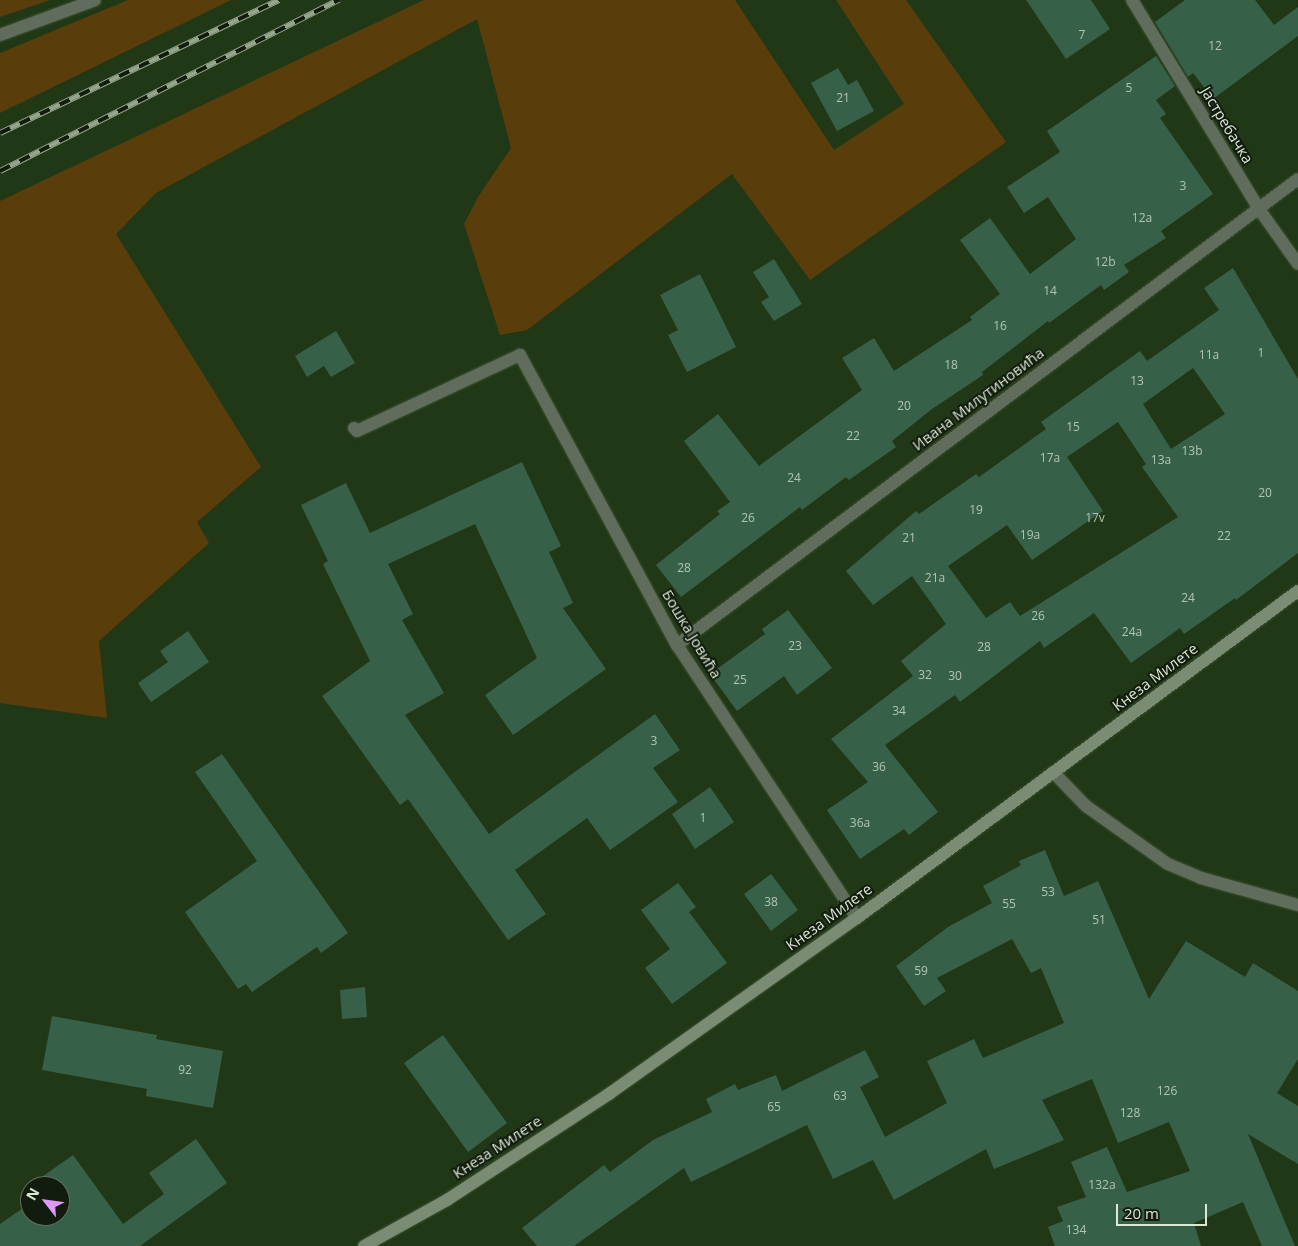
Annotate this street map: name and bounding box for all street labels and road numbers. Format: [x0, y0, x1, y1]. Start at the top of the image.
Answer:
street label: Јастребачка [1197, 83, 1257, 167]
street label: Ивана Милутиновића [909, 344, 1047, 454]
street label: Бошка Јовића [658, 586, 726, 682]
street label: Кнеза Милете [1109, 639, 1201, 715]
street label: Кнеза Милете [782, 880, 876, 954]
street label: Кнеза Милете [449, 1112, 545, 1182]

